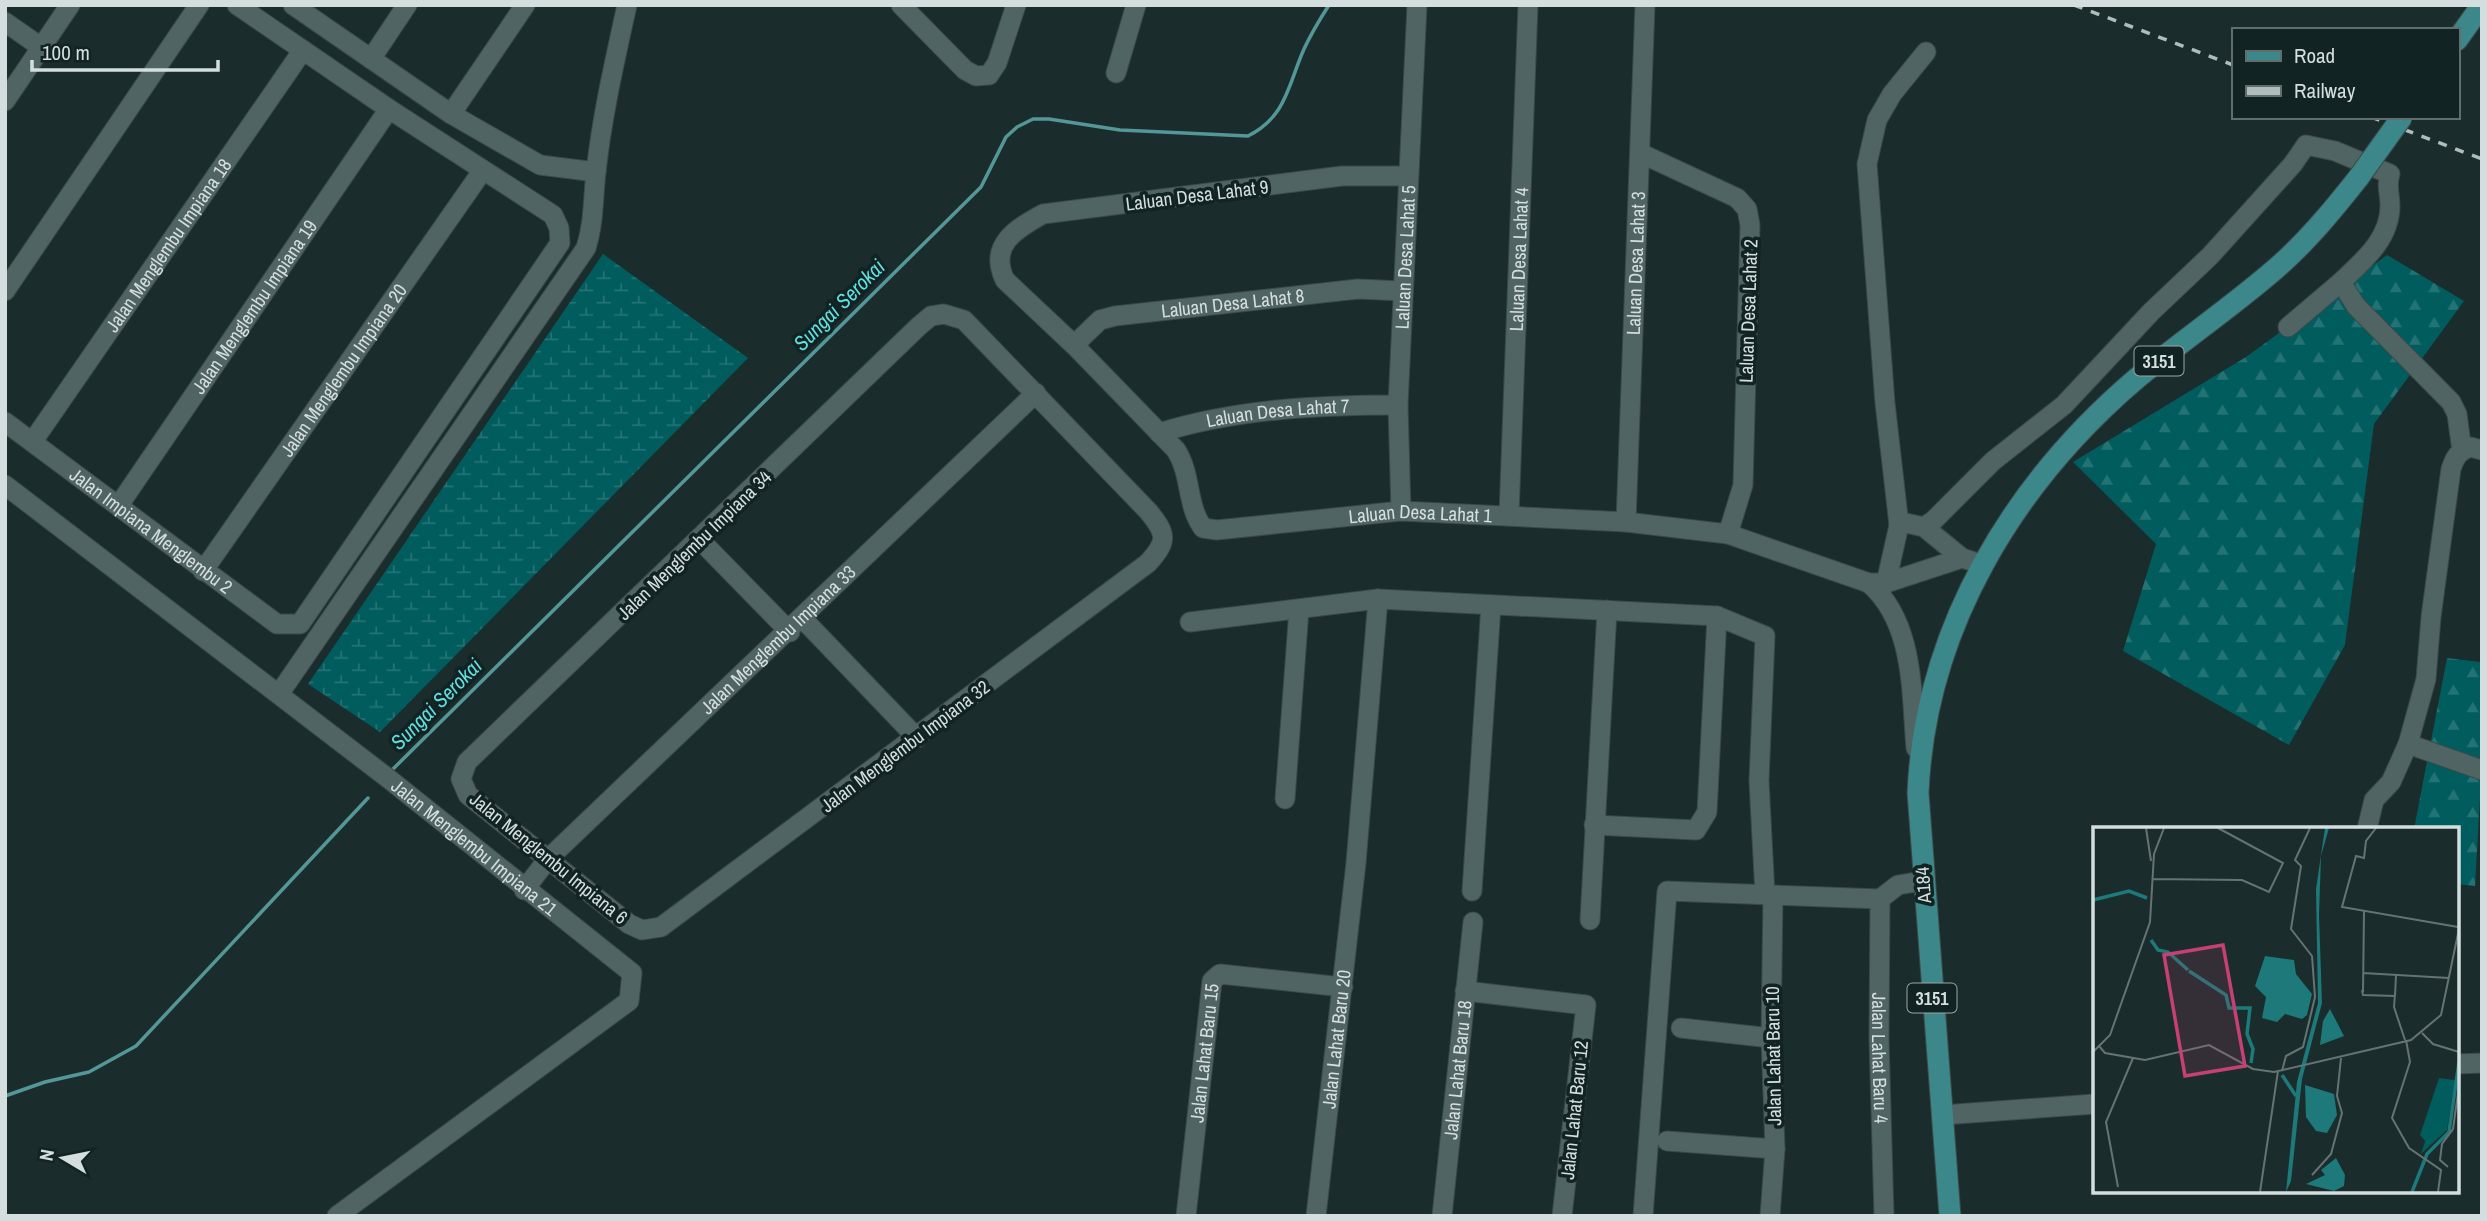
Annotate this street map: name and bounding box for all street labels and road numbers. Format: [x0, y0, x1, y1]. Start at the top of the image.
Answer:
street label: Jalan Menglembu Impiana 18 [99, 153, 237, 337]
street label: Laluan Desa Lahat 9 [1124, 173, 1270, 217]
street label: Laluan Desa Lahat 5 [1389, 184, 1421, 330]
street label: Laluan Desa Lahat 4 [1503, 186, 1534, 332]
street label: Laluan Desa Lahat 3 [1620, 191, 1651, 336]
street label: Jalan Menglembu Impiana 19 [186, 214, 323, 399]
street label: Laluan Desa Lahat 2 [1732, 239, 1764, 383]
street label: Jalan Menglembu Impiana 20 [274, 278, 413, 462]
street label: Laluan Desa Lahat 8 [1160, 282, 1306, 324]
road number: 3151 [2134, 346, 2184, 376]
street label: Laluan Desa Lahat 7 [1204, 393, 1350, 433]
street label: Jalan Impiana Menglembu 2 [64, 461, 238, 600]
street label: Jalan Menglembu Impiana 34 [611, 464, 777, 626]
street label: Laluan Desa Lahat 1 [1347, 498, 1493, 529]
street label: Jalan Menglembu Impiana 33 [695, 559, 861, 720]
street label: Jalan Menglembu Impiana 32 [815, 674, 995, 818]
street label: Jalan Menglembu Impiana 21 [386, 773, 563, 922]
street label: Jalan Menglembu Impiana 6 [464, 786, 634, 930]
street label: A184 [1909, 866, 1937, 905]
street label: Jalan Lahat Baru 20 [1315, 968, 1357, 1110]
street label: Jalan Lahat Baru 15 [1183, 982, 1225, 1124]
road number: 3151 [1908, 984, 1956, 1013]
street label: Jalan Lahat Baru 10 [1759, 986, 1787, 1126]
street label: Jalan Lahat Baru 4 [1866, 992, 1894, 1124]
street label: Jalan Lahat Baru 18 [1437, 999, 1478, 1141]
street label: Jalan Lahat Baru 12 [1554, 1039, 1594, 1181]

